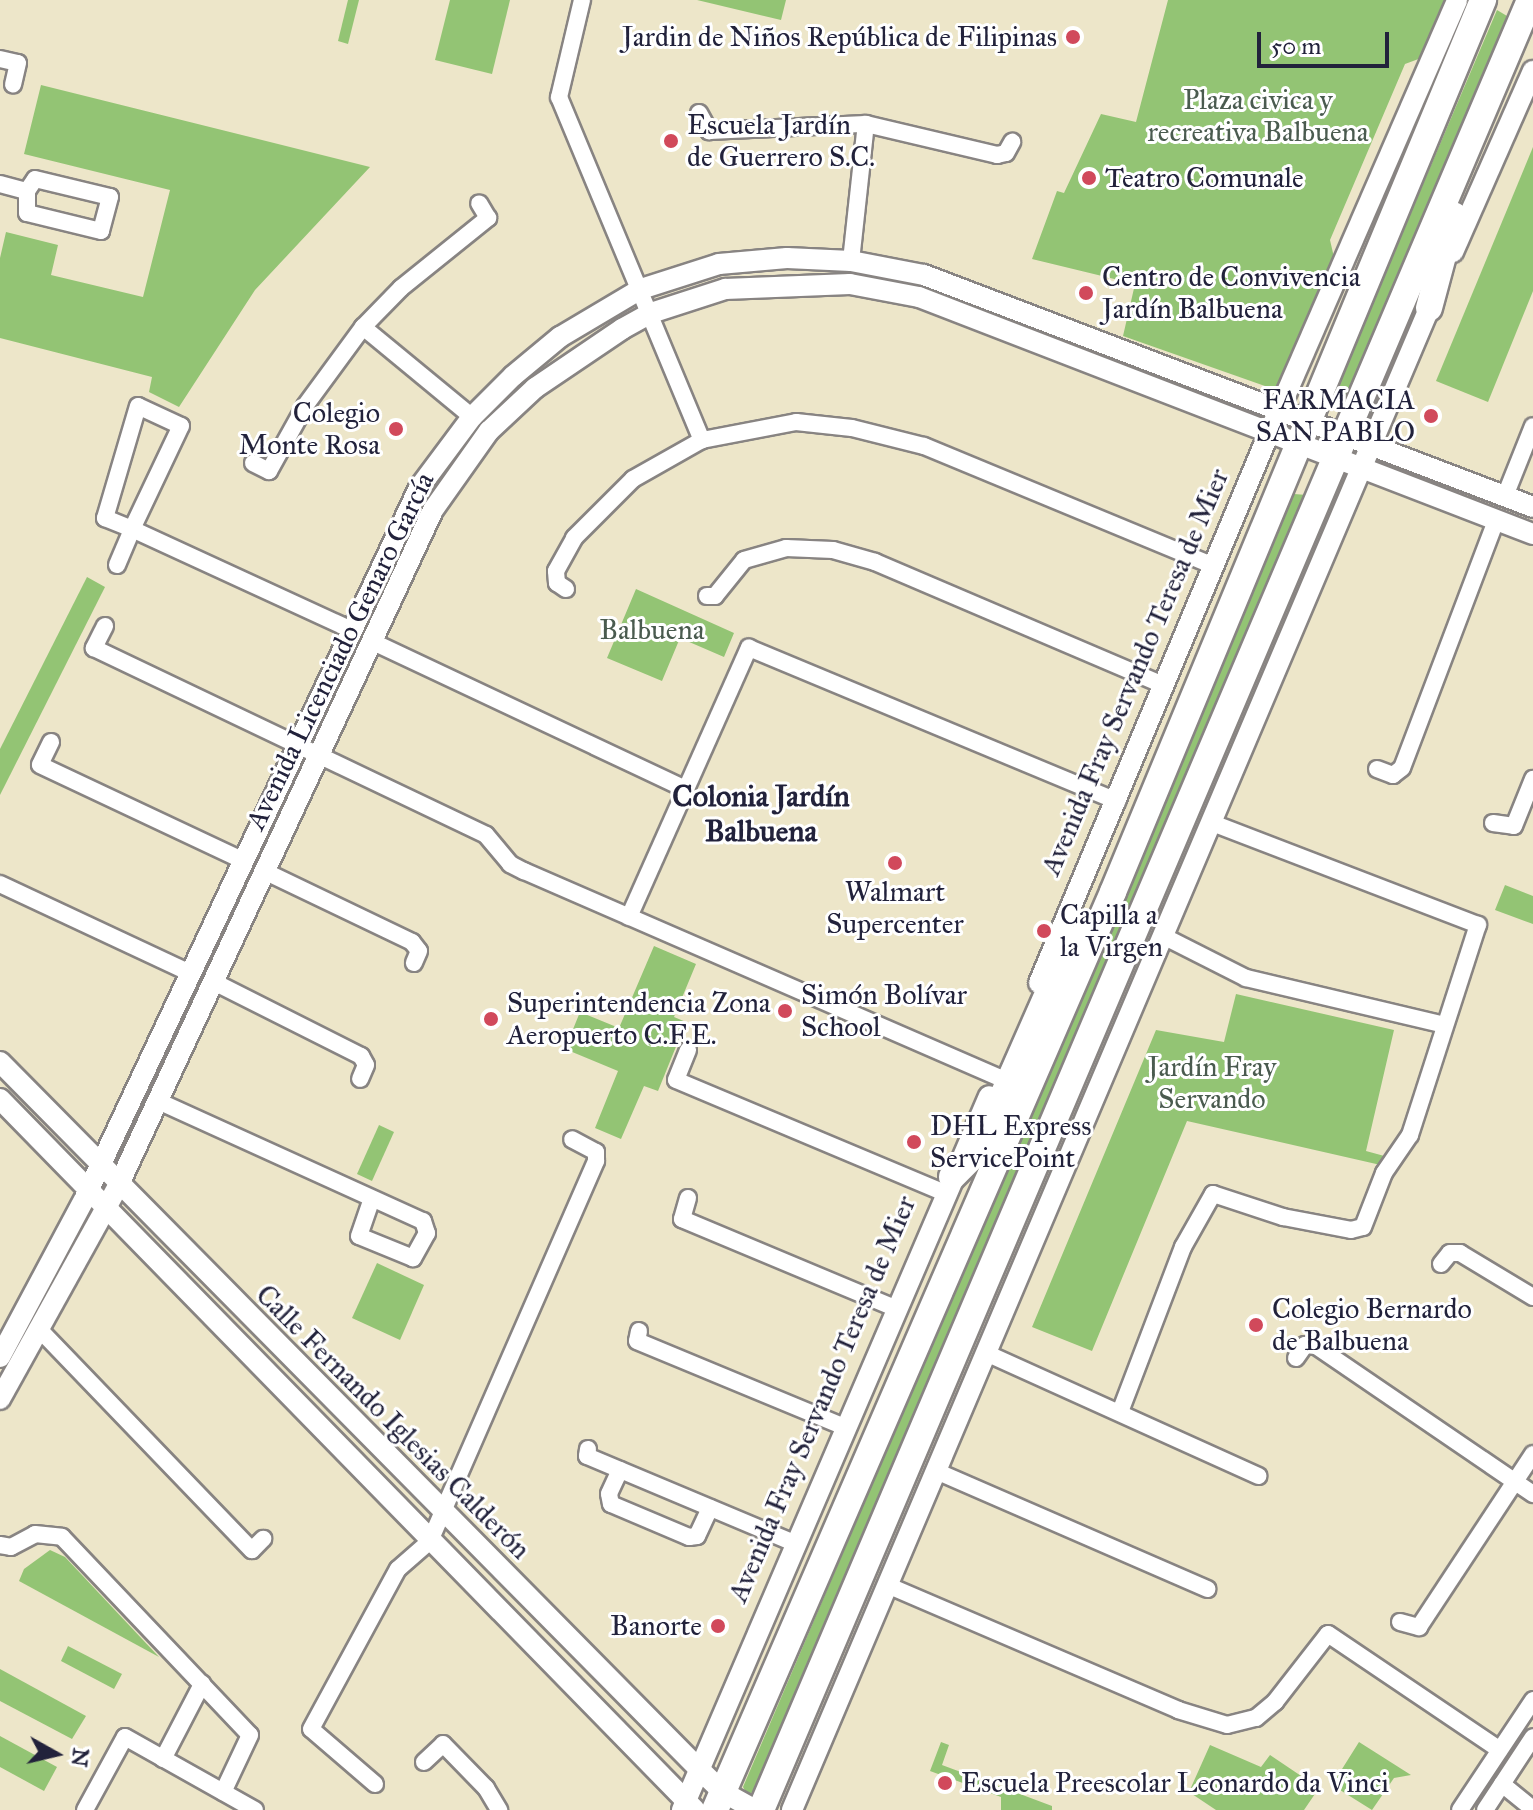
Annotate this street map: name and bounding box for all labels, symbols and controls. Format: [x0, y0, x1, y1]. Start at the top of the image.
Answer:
scale bar [1261, 16, 1393, 66]
place label: Jardin de Niños República de Filipinas [622, 20, 1057, 54]
marker: Jardin de Niños República de Filipinas [1064, 28, 1082, 46]
text: 50 m [1271, 31, 1321, 61]
park label: Plaza civica y recreativa Balbuena [1147, 83, 1369, 149]
place label: Escuela Jardín de Guerrero S.C. [687, 108, 875, 174]
marker: Escuela Jardín de Guerrero S.C. [662, 132, 680, 150]
place label: Teatro Comunale [1105, 161, 1304, 195]
marker: Teatro Comunale [1080, 169, 1098, 187]
place label: Centro de Convivencia Jardín Balbuena [1102, 260, 1360, 326]
marker: Centro de Convivencia Jardín Balbuena [1077, 284, 1095, 302]
place label: FARMACIA SAN PABLO [1256, 383, 1415, 449]
place label: Colegio Monte Rosa [239, 396, 380, 462]
marker: FARMACIA SAN PABLO [1422, 407, 1440, 425]
marker: Colegio Monte Rosa [387, 420, 405, 438]
street label: Avenida Fray Servando Teresa de Mier [1034, 464, 1236, 880]
street label: Avenida Licenciado Genaro García [239, 467, 441, 835]
park label: Balbuena [600, 613, 704, 647]
district label: Colonia Jardín Balbuena [672, 778, 850, 848]
marker: Walmart Supercenter [886, 854, 904, 872]
place label: Walmart Supercenter [826, 875, 964, 941]
place label: Capilla a la Virgen [1060, 898, 1163, 964]
marker: Capilla a la Virgen [1035, 922, 1053, 940]
place label: Simón Bolívar School [801, 978, 967, 1044]
place label: Superintendencia Zona Aeropuerto C.F.E. [507, 986, 771, 1052]
marker: Simón Bolívar School [776, 1002, 794, 1020]
marker: Superintendencia Zona Aeropuerto C.F.E. [482, 1010, 500, 1028]
park label: Jardín Fray Servando [1148, 1050, 1276, 1116]
place label: DHL Express ServicePoint [930, 1109, 1092, 1175]
marker: DHL Express ServicePoint [905, 1133, 923, 1151]
street label: Avenida Fray Servando Teresa de Mier [721, 1191, 923, 1607]
street label: Calle Fernando Iglesias Calderón [249, 1278, 537, 1566]
place label: Colegio Bernardo de Balbuena [1272, 1292, 1472, 1358]
marker: Colegio Bernardo de Balbuena [1247, 1316, 1265, 1334]
place label: Banorte [610, 1609, 702, 1643]
marker: Banorte [709, 1617, 727, 1635]
north arrow [16, 1714, 96, 1794]
text: N [66, 1746, 95, 1769]
place label: Escuela Preescolar Leonardo da Vinci [961, 1766, 1389, 1800]
marker: Escuela Preescolar Leonardo da Vinci [936, 1774, 954, 1792]

